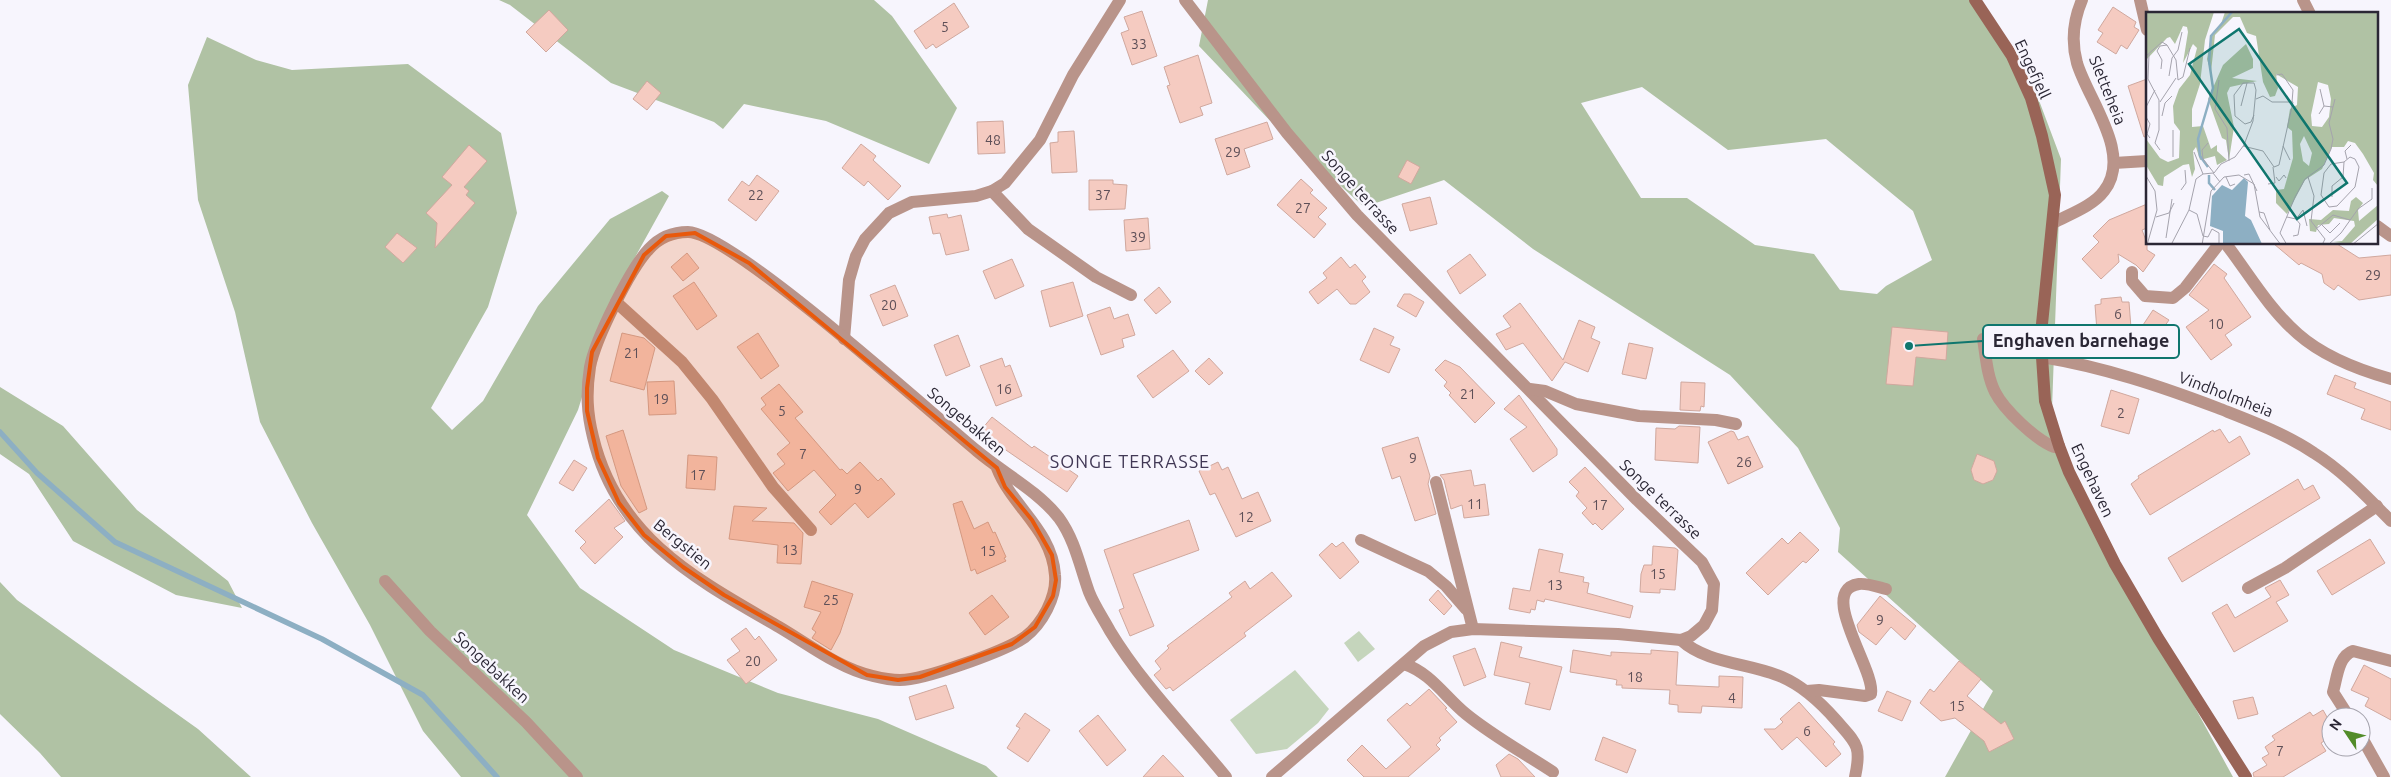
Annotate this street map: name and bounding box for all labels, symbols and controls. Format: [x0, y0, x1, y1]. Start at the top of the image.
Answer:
inset map [2146, 12, 2378, 245]
house number: 5 [941, 19, 949, 35]
house number: 33 [1131, 36, 1147, 52]
street label: Engefjell [2011, 36, 2055, 102]
street label: Sletteheia [2086, 53, 2130, 127]
house number: 48 [985, 132, 1001, 148]
house number: 29 [1225, 144, 1241, 160]
street label: Songe terrasse [1319, 146, 1403, 238]
house number: 22 [748, 187, 764, 203]
house number: 37 [1095, 187, 1111, 203]
house number: 27 [1295, 200, 1311, 216]
house number: 39 [1130, 229, 1146, 245]
house number: 29 [2365, 267, 2381, 283]
house number: 20 [881, 297, 897, 313]
house number: 6 [2114, 306, 2122, 322]
house number: 10 [2208, 316, 2224, 332]
callout: Enghaven barnehage [1983, 325, 2179, 358]
text: Enghaven barnehage [1993, 330, 2169, 350]
house number: 21 [624, 345, 640, 361]
street label: Vindholmheia [2176, 368, 2276, 420]
house number: 16 [996, 381, 1012, 397]
street label: Songebakken [924, 383, 1010, 459]
house number: 21 [1460, 386, 1476, 402]
house number: 19 [653, 391, 669, 407]
house number: 5 [778, 403, 786, 419]
house number: 2 [2117, 405, 2125, 421]
street label: Engehaven [2068, 440, 2118, 520]
house number: 7 [799, 446, 807, 462]
house number: 9 [1409, 450, 1417, 466]
district label: SONGE TERRASSE [1050, 451, 1210, 471]
house number: 26 [1736, 454, 1752, 470]
street label: Songe terrasse [1616, 455, 1706, 543]
house number: 17 [690, 467, 706, 483]
house number: 9 [854, 481, 862, 497]
house number: 11 [1467, 496, 1483, 512]
house number: 17 [1592, 497, 1608, 513]
house number: 12 [1238, 509, 1254, 525]
street label: Bergstien [650, 515, 716, 573]
house number: 13 [782, 542, 798, 558]
house number: 15 [980, 543, 996, 559]
house number: 15 [1650, 566, 1666, 582]
house number: 13 [1547, 577, 1563, 593]
house number: 25 [823, 592, 839, 608]
house number: 9 [1876, 612, 1884, 628]
street label: Songebakken [451, 628, 533, 706]
house number: 20 [745, 653, 761, 669]
house number: 18 [1627, 669, 1643, 685]
house number: 4 [1728, 690, 1736, 706]
house number: 15 [1949, 698, 1965, 714]
north arrow [2321, 707, 2371, 757]
text: N [2326, 716, 2345, 733]
house number: 6 [1803, 723, 1811, 739]
house number: 7 [2276, 743, 2284, 759]

